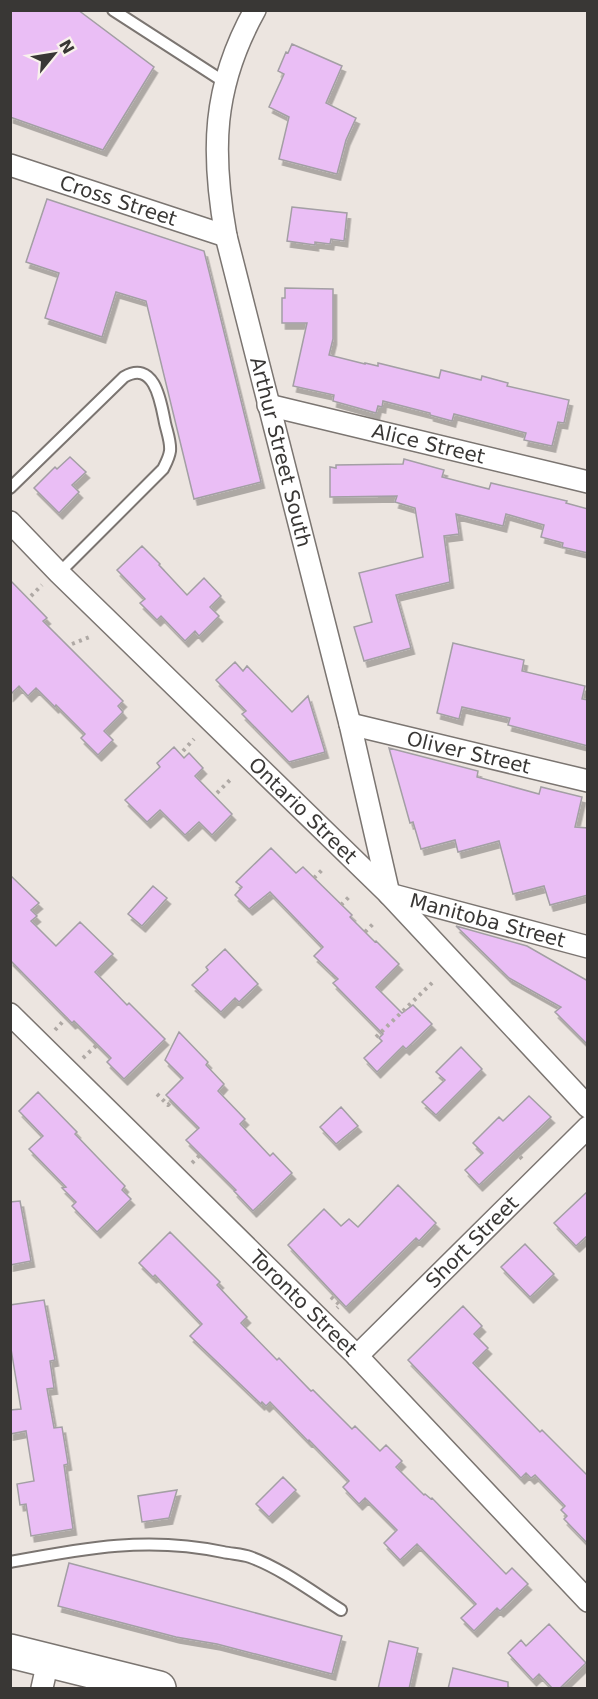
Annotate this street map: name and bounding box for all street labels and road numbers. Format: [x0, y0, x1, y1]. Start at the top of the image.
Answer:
street label: Cross Street [57, 170, 180, 231]
street label: Arthur Street South [245, 354, 317, 549]
street label: Alice Street [370, 418, 487, 469]
street label: Oliver Street [404, 726, 533, 779]
street label: Ontario Street [244, 752, 362, 868]
street label: Manitoba Street [407, 888, 568, 952]
street label: Short Street [421, 1191, 524, 1293]
street label: Toronto Street [244, 1244, 362, 1361]

